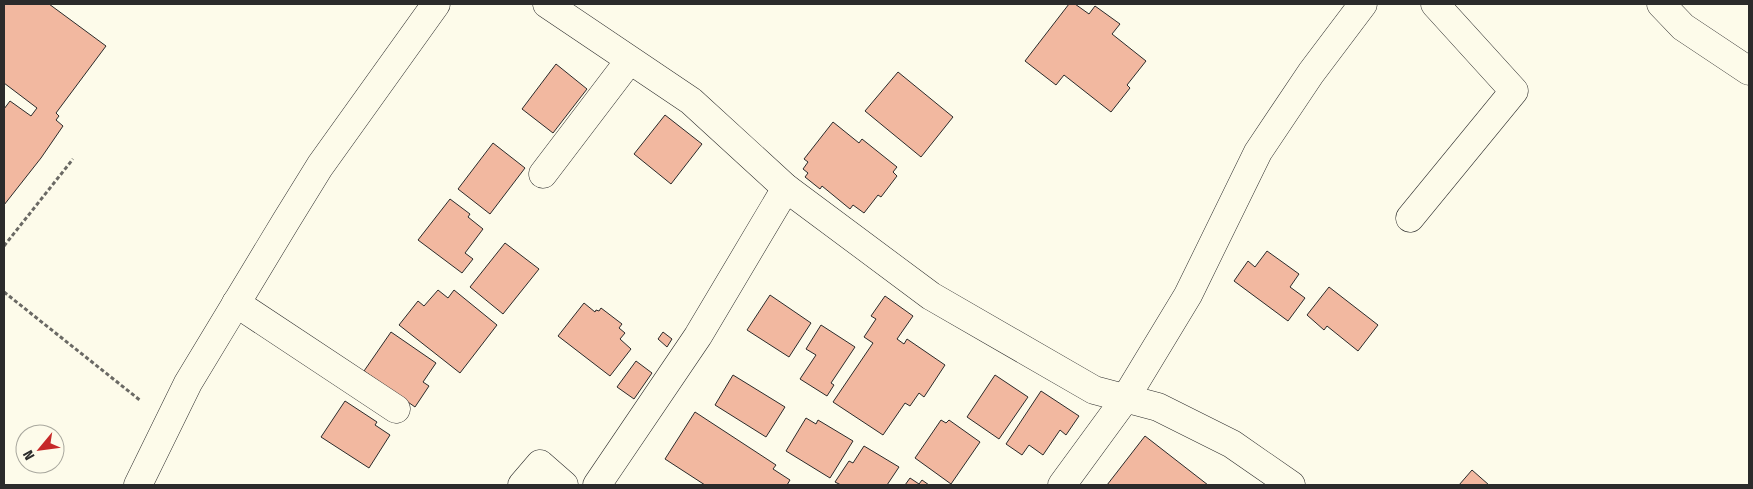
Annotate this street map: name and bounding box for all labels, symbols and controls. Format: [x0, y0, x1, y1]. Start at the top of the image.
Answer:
north arrow [15, 424, 65, 474]
text: N [20, 447, 39, 463]

